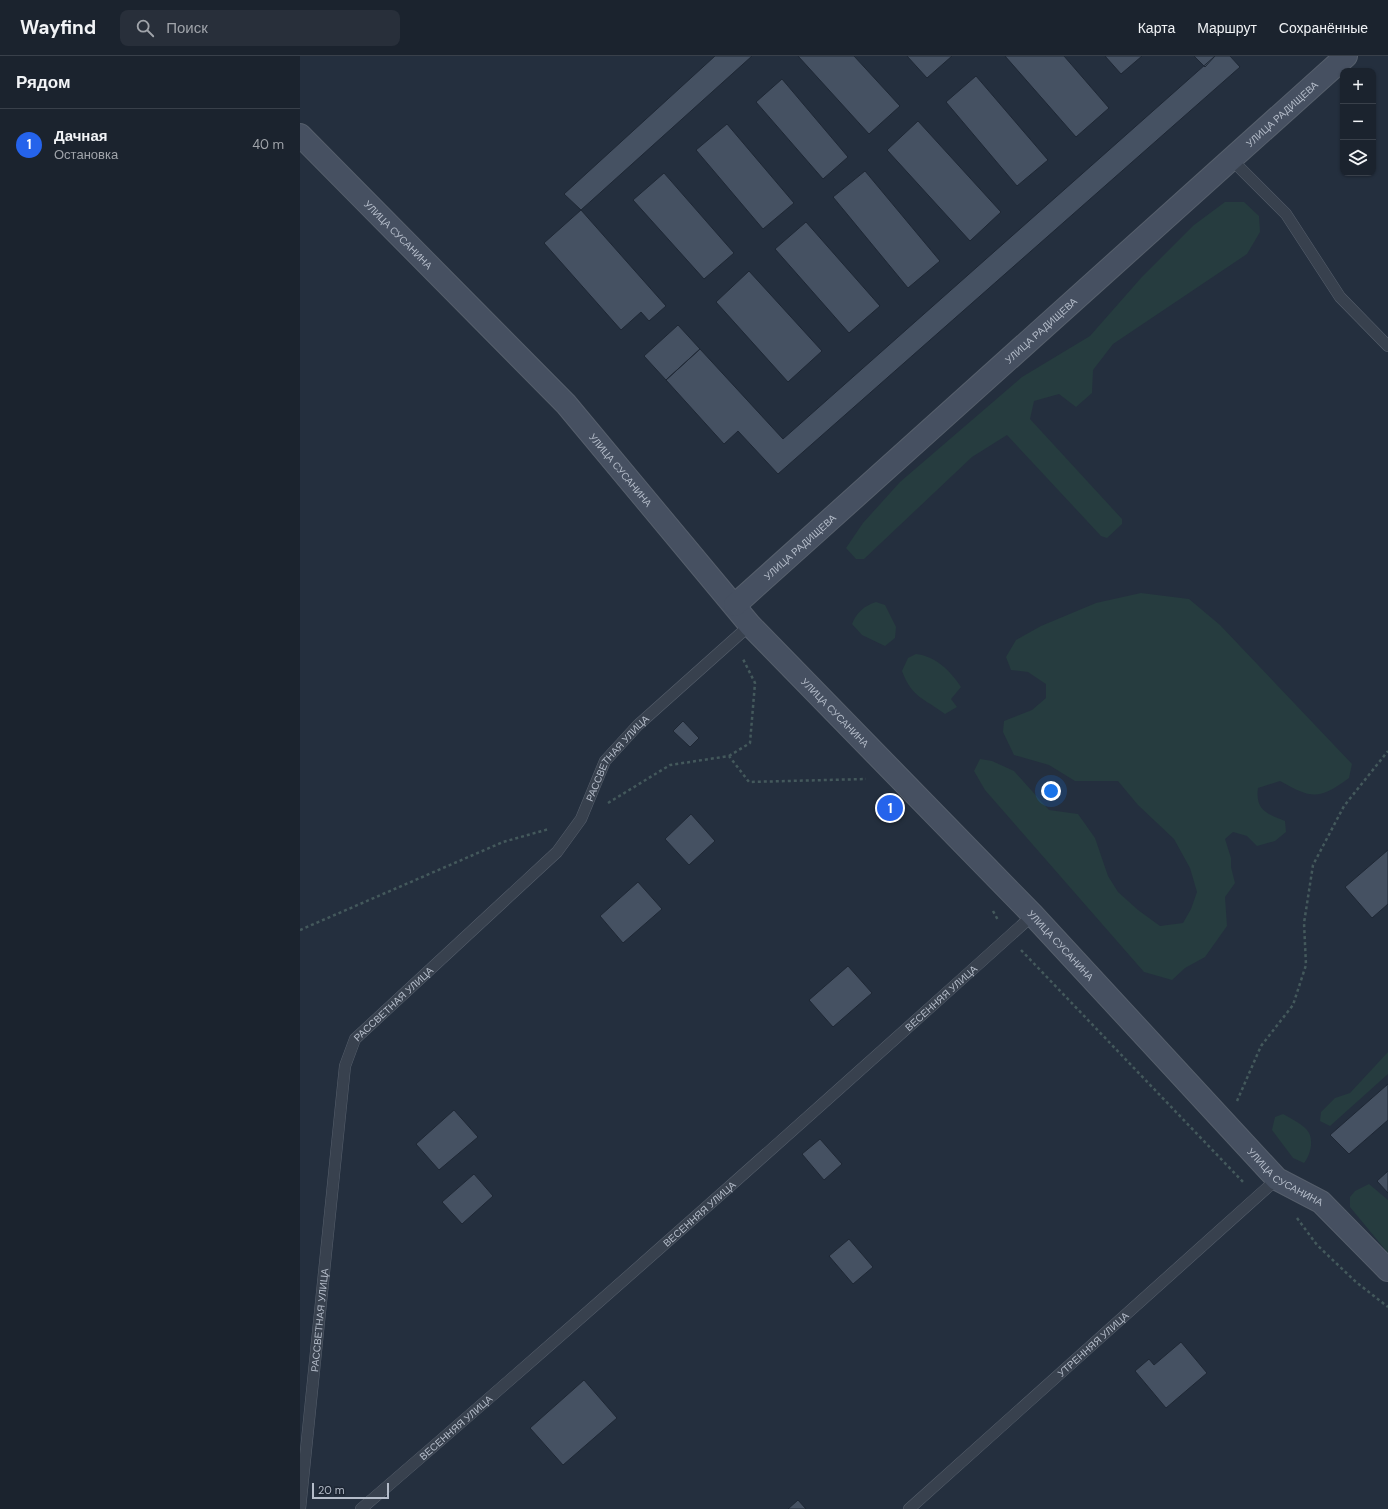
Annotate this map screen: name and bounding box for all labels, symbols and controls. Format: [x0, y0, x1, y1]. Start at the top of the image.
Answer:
search box [120, 10, 400, 46]
text: Wayfind [20, 15, 96, 40]
icon: search [134, 17, 156, 39]
text: Поиск [166, 18, 208, 38]
text: Карта [1138, 19, 1175, 37]
text: Маршрут [1197, 19, 1257, 37]
text: Сохранённые [1279, 19, 1368, 37]
map controls [1340, 68, 1376, 176]
button: + [1340, 68, 1376, 104]
text: Рядом [16, 71, 71, 93]
street label: УЛИЦА РАДИЩЕВА [1243, 78, 1321, 150]
button: − [1340, 104, 1376, 140]
text: Дачная [54, 126, 108, 146]
text: 1 [27, 136, 31, 153]
text: 40 m [252, 136, 284, 153]
button: layers [1340, 140, 1376, 176]
text: Остановка [54, 146, 118, 163]
street label: УЛИЦА СУСАНИНА [362, 197, 436, 272]
street label: УЛИЦА РАДИЩЕВА [1002, 294, 1080, 366]
street label: УЛИЦА СУСАНИНА [586, 430, 655, 510]
street label: УЛИЦА РАДИЩЕВА [761, 511, 839, 583]
street label: УЛИЦА СУСАНИНА [799, 675, 872, 750]
street label: РАССВЕТНАЯ УЛИЦА [583, 712, 652, 803]
your location [1041, 781, 1061, 801]
pin: 1 [877, 793, 903, 823]
street label: УЛИЦА СУСАНИНА [1025, 907, 1097, 983]
street label: ВЕСЕННЯЯ УЛИЦА [902, 962, 980, 1034]
street label: РАССВЕТНАЯ УЛИЦА [351, 963, 436, 1044]
street label: УЛИЦА СУСАНИНА [1245, 1145, 1326, 1209]
street label: ВЕСЕННЯЯ УЛИЦА [660, 1178, 738, 1249]
street label: РАССВЕТНАЯ УЛИЦА [307, 1267, 331, 1372]
street label: УТРЕННЯЯ УЛИЦА [1055, 1309, 1131, 1379]
street label: ВЕСЕННЯЯ УЛИЦА [416, 1392, 495, 1463]
scale bar [312, 1481, 389, 1500]
text: 20 m [318, 1483, 344, 1497]

